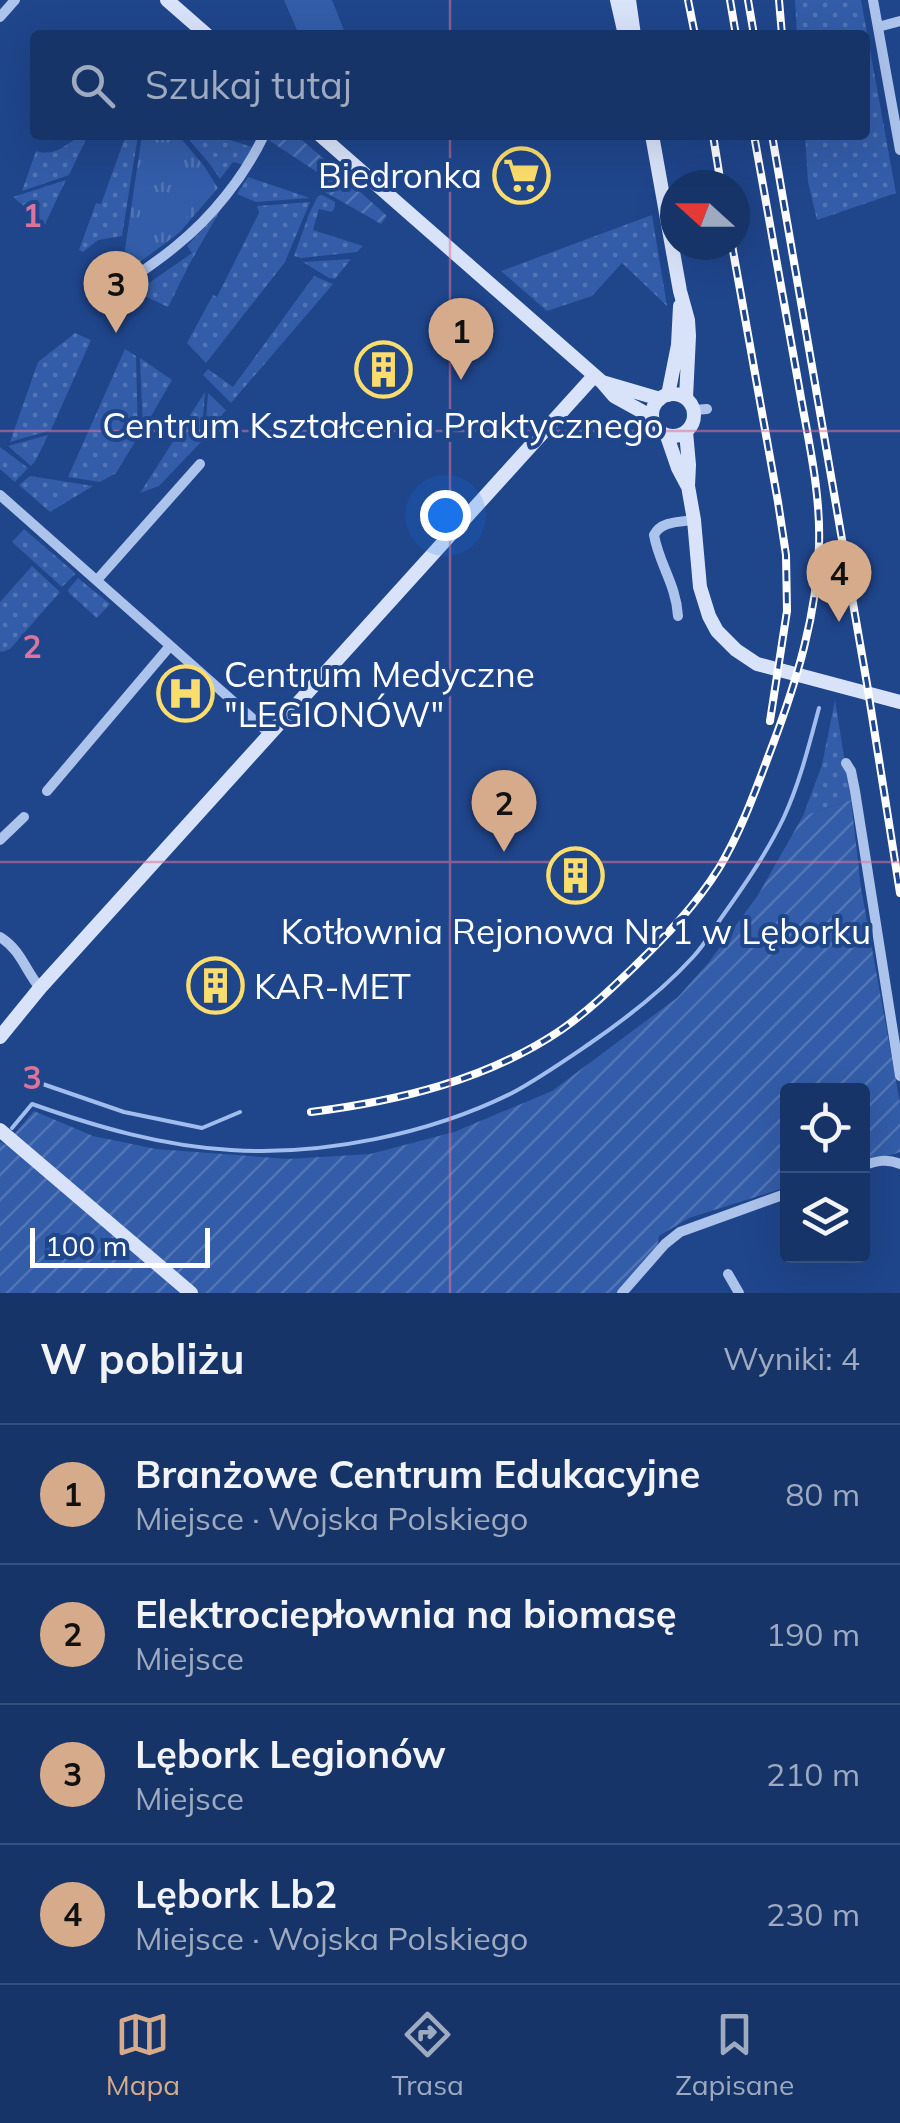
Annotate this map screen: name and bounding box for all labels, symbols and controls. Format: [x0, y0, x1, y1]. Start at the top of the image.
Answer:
search box [30, 30, 870, 140]
icon: search [65, 58, 120, 113]
text: Szukaj tutaj [145, 61, 352, 109]
supermarket icon: Biedronka [491, 145, 551, 205]
place label: Biedronka [318, 153, 482, 197]
north arrow [660, 170, 750, 260]
text: 1 [22, 195, 42, 235]
pin: 3 [84, 250, 148, 333]
pin: 1 [428, 298, 494, 380]
building icon: Centrum Kształcenia Praktycznego [353, 339, 413, 399]
place label: Centrum Kształcenia Praktycznego [102, 403, 664, 447]
your location [420, 490, 471, 541]
pin: 4 [806, 540, 872, 622]
text: 2 [22, 626, 42, 666]
place label: Centrum Medyczne "LEGIONÓW" [224, 652, 535, 736]
hospital icon: Centrum Medyczne "LEGIONÓW" [155, 664, 215, 724]
pin: 2 [472, 770, 536, 852]
building icon: Kotłownia Rejonowa Nr 1 w Lęborku [546, 845, 606, 905]
place label: Kotłownia Rejonowa Nr 1 w Lęborku [281, 909, 871, 953]
building icon: KAR-MET [185, 956, 245, 1016]
place label: KAR-MET [254, 964, 411, 1008]
text: 3 [22, 1057, 42, 1097]
map controls [780, 1083, 870, 1263]
button: locate [780, 1083, 870, 1173]
button: layers [780, 1173, 870, 1263]
scale bar [30, 1223, 210, 1268]
text: 100 m [45, 1228, 127, 1263]
text: W pobliżu [40, 1332, 245, 1385]
text: Wyniki: 4 [723, 1338, 860, 1378]
text: Branżowe Centrum Edukacyjne [135, 1450, 700, 1498]
text: 1 [63, 1474, 82, 1514]
text: 80 m [785, 1474, 860, 1514]
text: Miejsce · Wojska Polskiego [135, 1498, 528, 1538]
text: Elektrociepłownia na biomasę [135, 1590, 677, 1638]
text: 2 [63, 1614, 82, 1654]
text: 190 m [766, 1614, 860, 1654]
text: Miejsce [135, 1638, 244, 1678]
text: Lębork Legionów [135, 1730, 446, 1778]
text: 3 [63, 1754, 82, 1794]
text: 210 m [766, 1754, 860, 1794]
text: Miejsce [135, 1778, 244, 1818]
text: Lębork Lb2 [135, 1870, 337, 1918]
text: 4 [63, 1894, 82, 1934]
text: 230 m [766, 1894, 860, 1934]
text: Miejsce · Wojska Polskiego [135, 1918, 528, 1958]
tab: Mapa [106, 2007, 180, 2102]
tab: Trasa [392, 2007, 464, 2102]
tab: Zapisane [675, 2007, 794, 2102]

